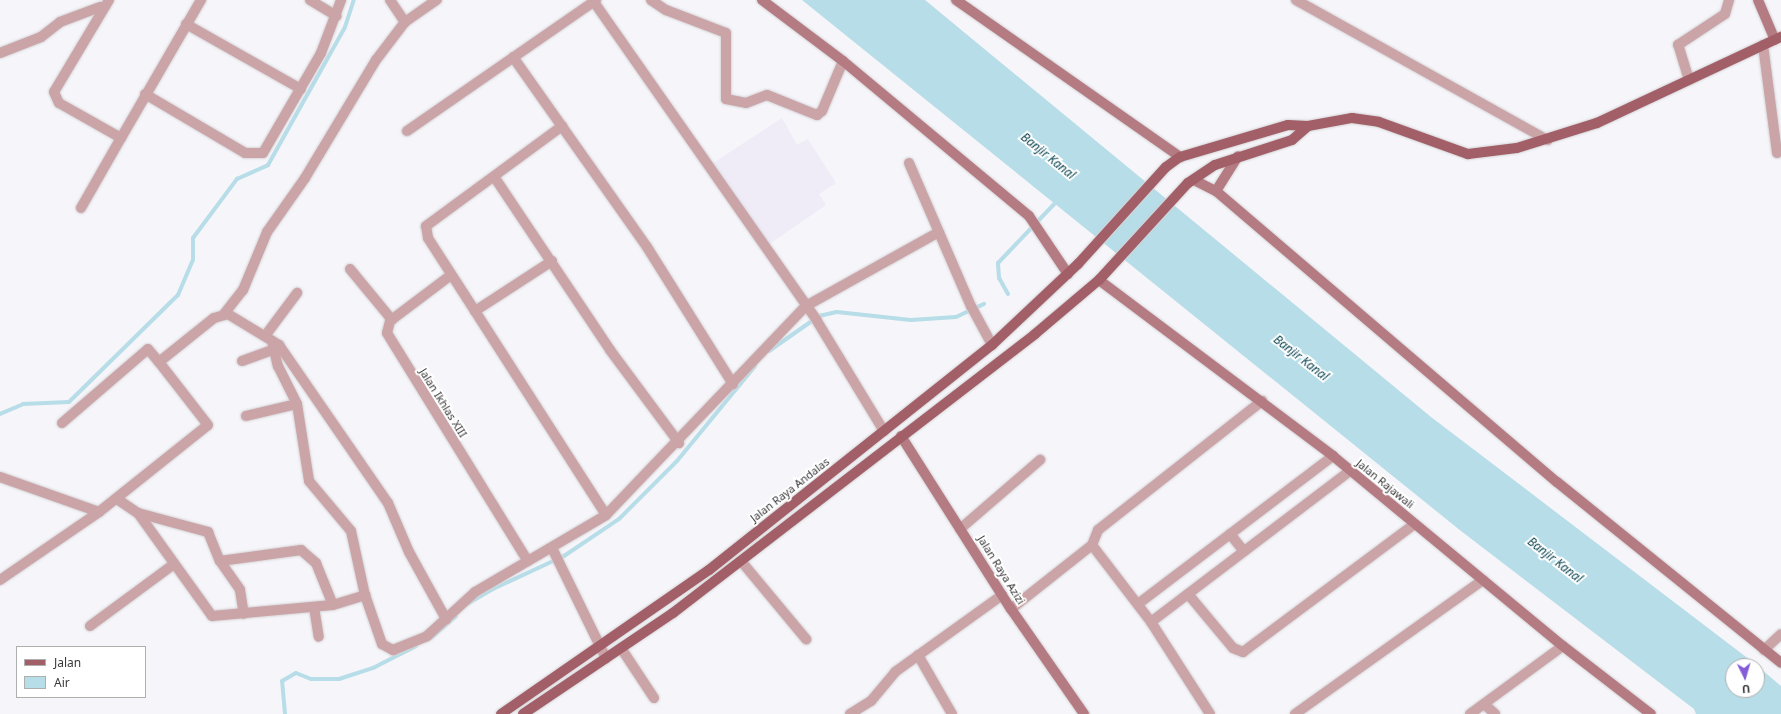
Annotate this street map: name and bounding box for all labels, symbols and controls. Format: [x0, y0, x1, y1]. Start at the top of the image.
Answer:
water label: Banjir Kanal [1018, 130, 1078, 182]
water label: Banjir Kanal [1271, 332, 1331, 384]
street label: Jalan Ikhlas XIII [416, 366, 470, 440]
street label: Jalan Raya Andalas [748, 455, 832, 525]
street label: Jalan Rajawali [1354, 457, 1416, 511]
street label: Jalan Raya Azizi [975, 533, 1027, 607]
water label: Banjir Kanal [1525, 534, 1585, 586]
legend [16, 646, 146, 698]
text: Jalan [54, 654, 81, 671]
north arrow [1725, 658, 1765, 698]
text: Air [54, 674, 70, 691]
text: U [1741, 682, 1751, 697]

